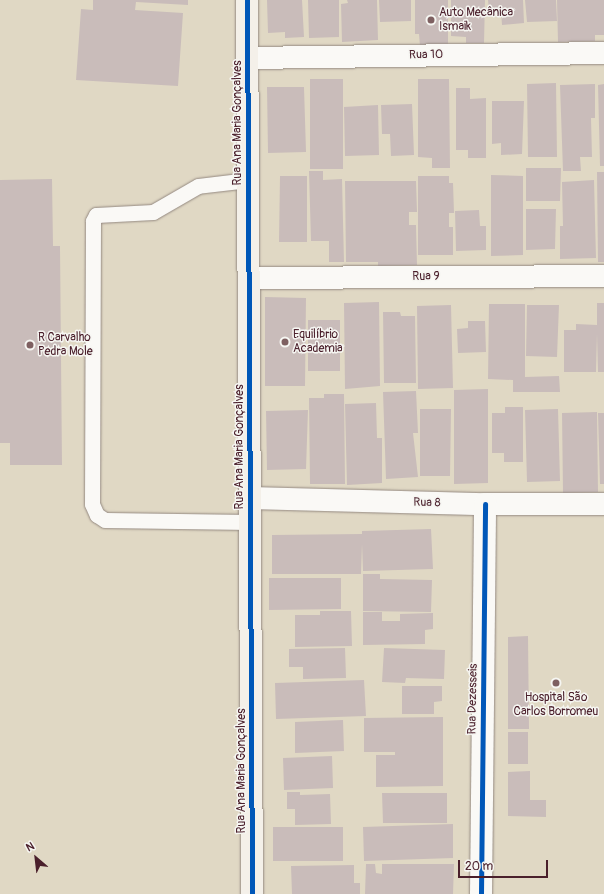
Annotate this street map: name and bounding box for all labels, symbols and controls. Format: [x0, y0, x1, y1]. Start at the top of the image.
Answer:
place label: Auto Mecânica Ismaik [439, 6, 513, 34]
marker: Auto Mecânica Ismaik [426, 15, 436, 25]
street label: Rua 10 [409, 48, 443, 62]
street label: Rua Ana Maria Gonçalves [231, 60, 245, 186]
street label: Rua 9 [412, 270, 440, 284]
place label: Equilíbrio Academia [293, 328, 343, 356]
place label: R Carvalho Pedra Mole [38, 331, 93, 359]
marker: Equilíbrio Academia [280, 337, 290, 347]
marker: R Carvalho Pedra Mole [25, 340, 35, 350]
street label: Rua Ana Maria Gonçalves [233, 384, 247, 510]
street label: Rua 8 [413, 496, 441, 510]
street label: Rua Dezesseis [465, 663, 481, 735]
marker: Hospital São Carlos Borromeu [550, 677, 562, 689]
place label: Hospital São Carlos Borromeu [514, 691, 598, 719]
street label: Rua Ana Maria Gonçalves [235, 708, 249, 834]
north arrow [16, 838, 56, 878]
text: N [24, 839, 36, 854]
scale bar [460, 852, 550, 878]
text: 20 m [465, 859, 493, 874]

